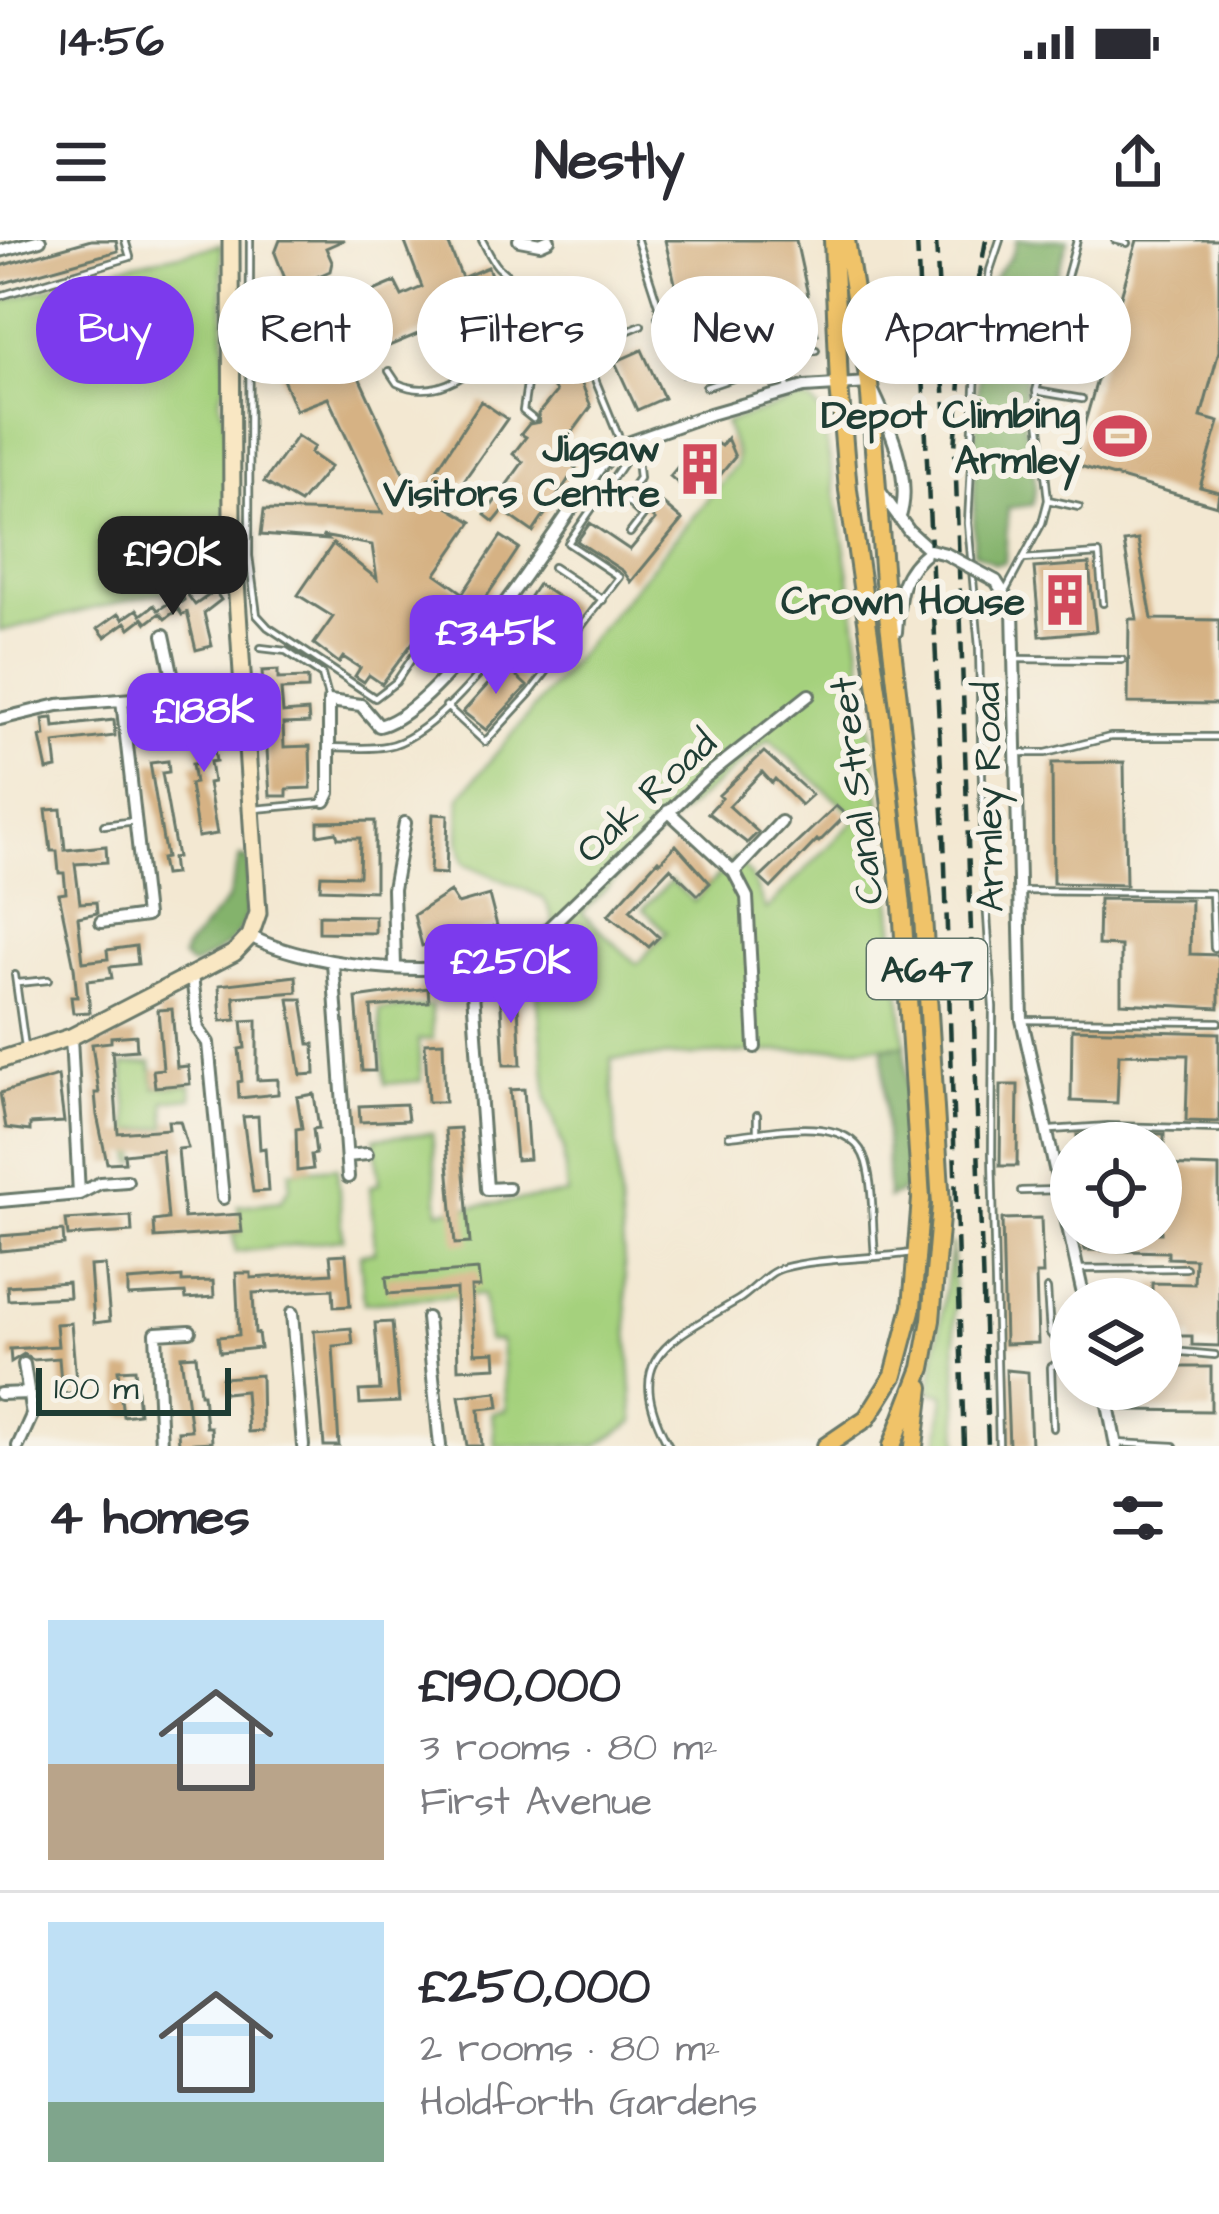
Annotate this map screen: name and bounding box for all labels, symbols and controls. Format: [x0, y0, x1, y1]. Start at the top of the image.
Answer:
text: 14:56 [60, 11, 164, 73]
text: Nestly [534, 125, 685, 200]
icon: menu [48, 129, 114, 195]
icon: share [1105, 129, 1171, 195]
chip: Buy [36, 276, 194, 384]
chip: Rent [218, 276, 393, 384]
chip: Filters [417, 276, 627, 384]
chip: New [651, 276, 818, 384]
chip: Apartment [842, 276, 1131, 384]
place label: Depot Climbing Armley [821, 390, 1081, 491]
sports icon: Depot Climbing Armley [1091, 407, 1149, 465]
place label: Jigsaw Visitors Centre [382, 423, 660, 522]
building icon: Jigsaw Visitors Centre [671, 440, 729, 498]
pin: £190K [89, 516, 257, 618]
text: £190K [125, 528, 221, 582]
building icon: Crown House [1036, 571, 1094, 629]
place label: Crown House [781, 576, 1025, 630]
pin: £345K [412, 595, 580, 697]
text: £345K [437, 607, 555, 661]
pin: £188K [120, 673, 288, 775]
street label: Canal Street [817, 674, 899, 908]
street label: Armley Road [961, 681, 1020, 913]
text: £188K [154, 685, 254, 739]
street label: Oak Road [565, 718, 729, 877]
pin: £250K [427, 924, 595, 1026]
text: £250K [451, 936, 571, 990]
road number: A647 [867, 939, 987, 999]
map controls [1050, 1122, 1182, 1410]
button: locate [1050, 1122, 1182, 1254]
button: layers [1050, 1278, 1182, 1410]
scale bar [36, 1362, 231, 1415]
text: 100 m [54, 1366, 139, 1412]
text: 4 homes [48, 1483, 250, 1554]
icon: filters [1105, 1485, 1171, 1551]
text: £190,000 [420, 1651, 621, 1722]
icon: home [144, 1668, 288, 1812]
text: 3 rooms · 80 m² [420, 1722, 718, 1776]
text: First Avenue [420, 1776, 652, 1830]
text: £250,000 [420, 1952, 651, 2023]
icon: home [144, 1970, 288, 2114]
text: 2 rooms · 80 m² [420, 2023, 720, 2077]
text: Holdforth Gardens [420, 2077, 758, 2131]

